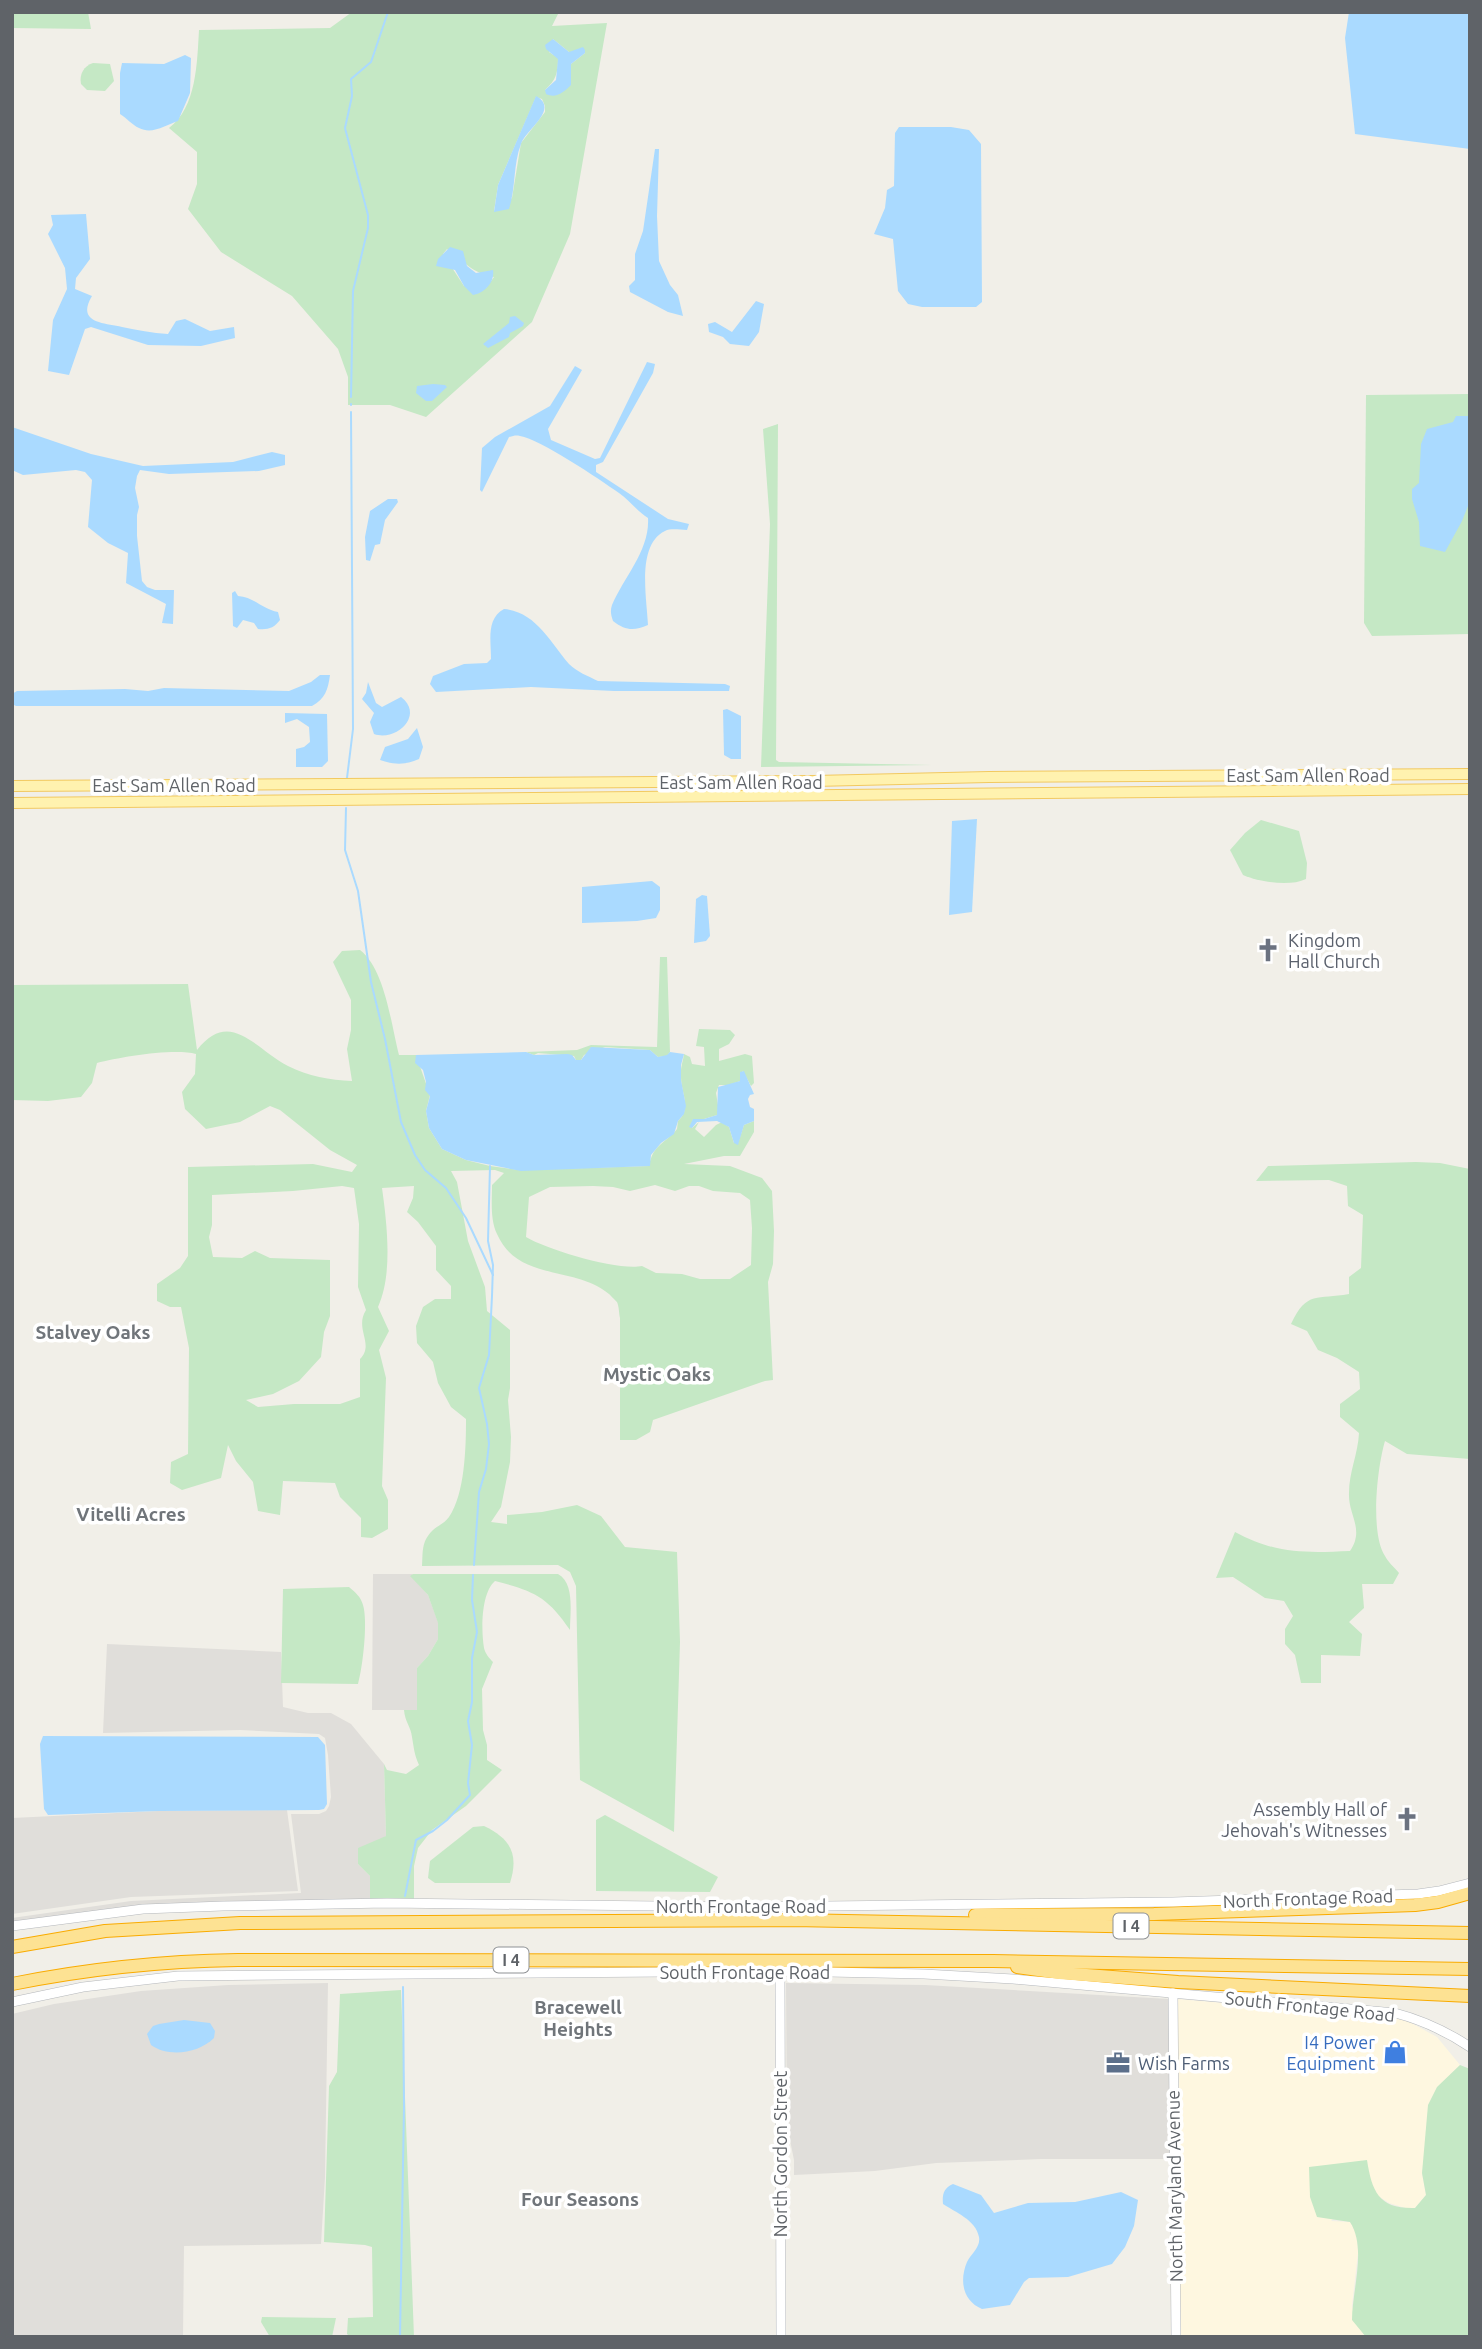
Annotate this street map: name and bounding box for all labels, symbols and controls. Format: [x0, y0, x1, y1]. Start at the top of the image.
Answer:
street label: East Sam Allen Road [1226, 765, 1390, 785]
street label: East Sam Allen Road [659, 772, 823, 792]
street label: East Sam Allen Road [92, 775, 256, 795]
place label: Kingdom Hall Church [1288, 930, 1380, 971]
church icon: Kingdom Hall Church [1254, 936, 1282, 964]
district label: Stalvey Oaks [36, 1321, 151, 1343]
district label: Mystic Oaks [603, 1363, 711, 1385]
district label: Vitelli Acres [76, 1503, 186, 1525]
place label: Assembly Hall of Jehovah's Witnesses [1221, 1799, 1387, 1840]
church icon: Assembly Hall of Jehovah's Witnesses [1393, 1805, 1421, 1833]
street label: North Frontage Road [1222, 1885, 1394, 1911]
street label: North Frontage Road [656, 1896, 826, 1916]
road number: I 4 [1114, 1914, 1148, 1938]
road number: I 4 [494, 1948, 528, 1972]
street label: South Frontage Road [660, 1962, 830, 1982]
street label: South Frontage Road [1224, 1987, 1396, 2025]
district label: Bracewell Heights [534, 1996, 622, 2040]
place label: I4 Power Equipment [1286, 2032, 1375, 2073]
shop icon: I4 Power Equipment [1381, 2038, 1409, 2066]
office icon: Wish Farms [1104, 2049, 1132, 2077]
place label: Wish Farms [1138, 2053, 1230, 2073]
street label: North Gordon Street [770, 2071, 790, 2237]
street label: North Maryland Avenue [1162, 2090, 1186, 2282]
district label: Four Seasons [521, 2188, 639, 2210]

